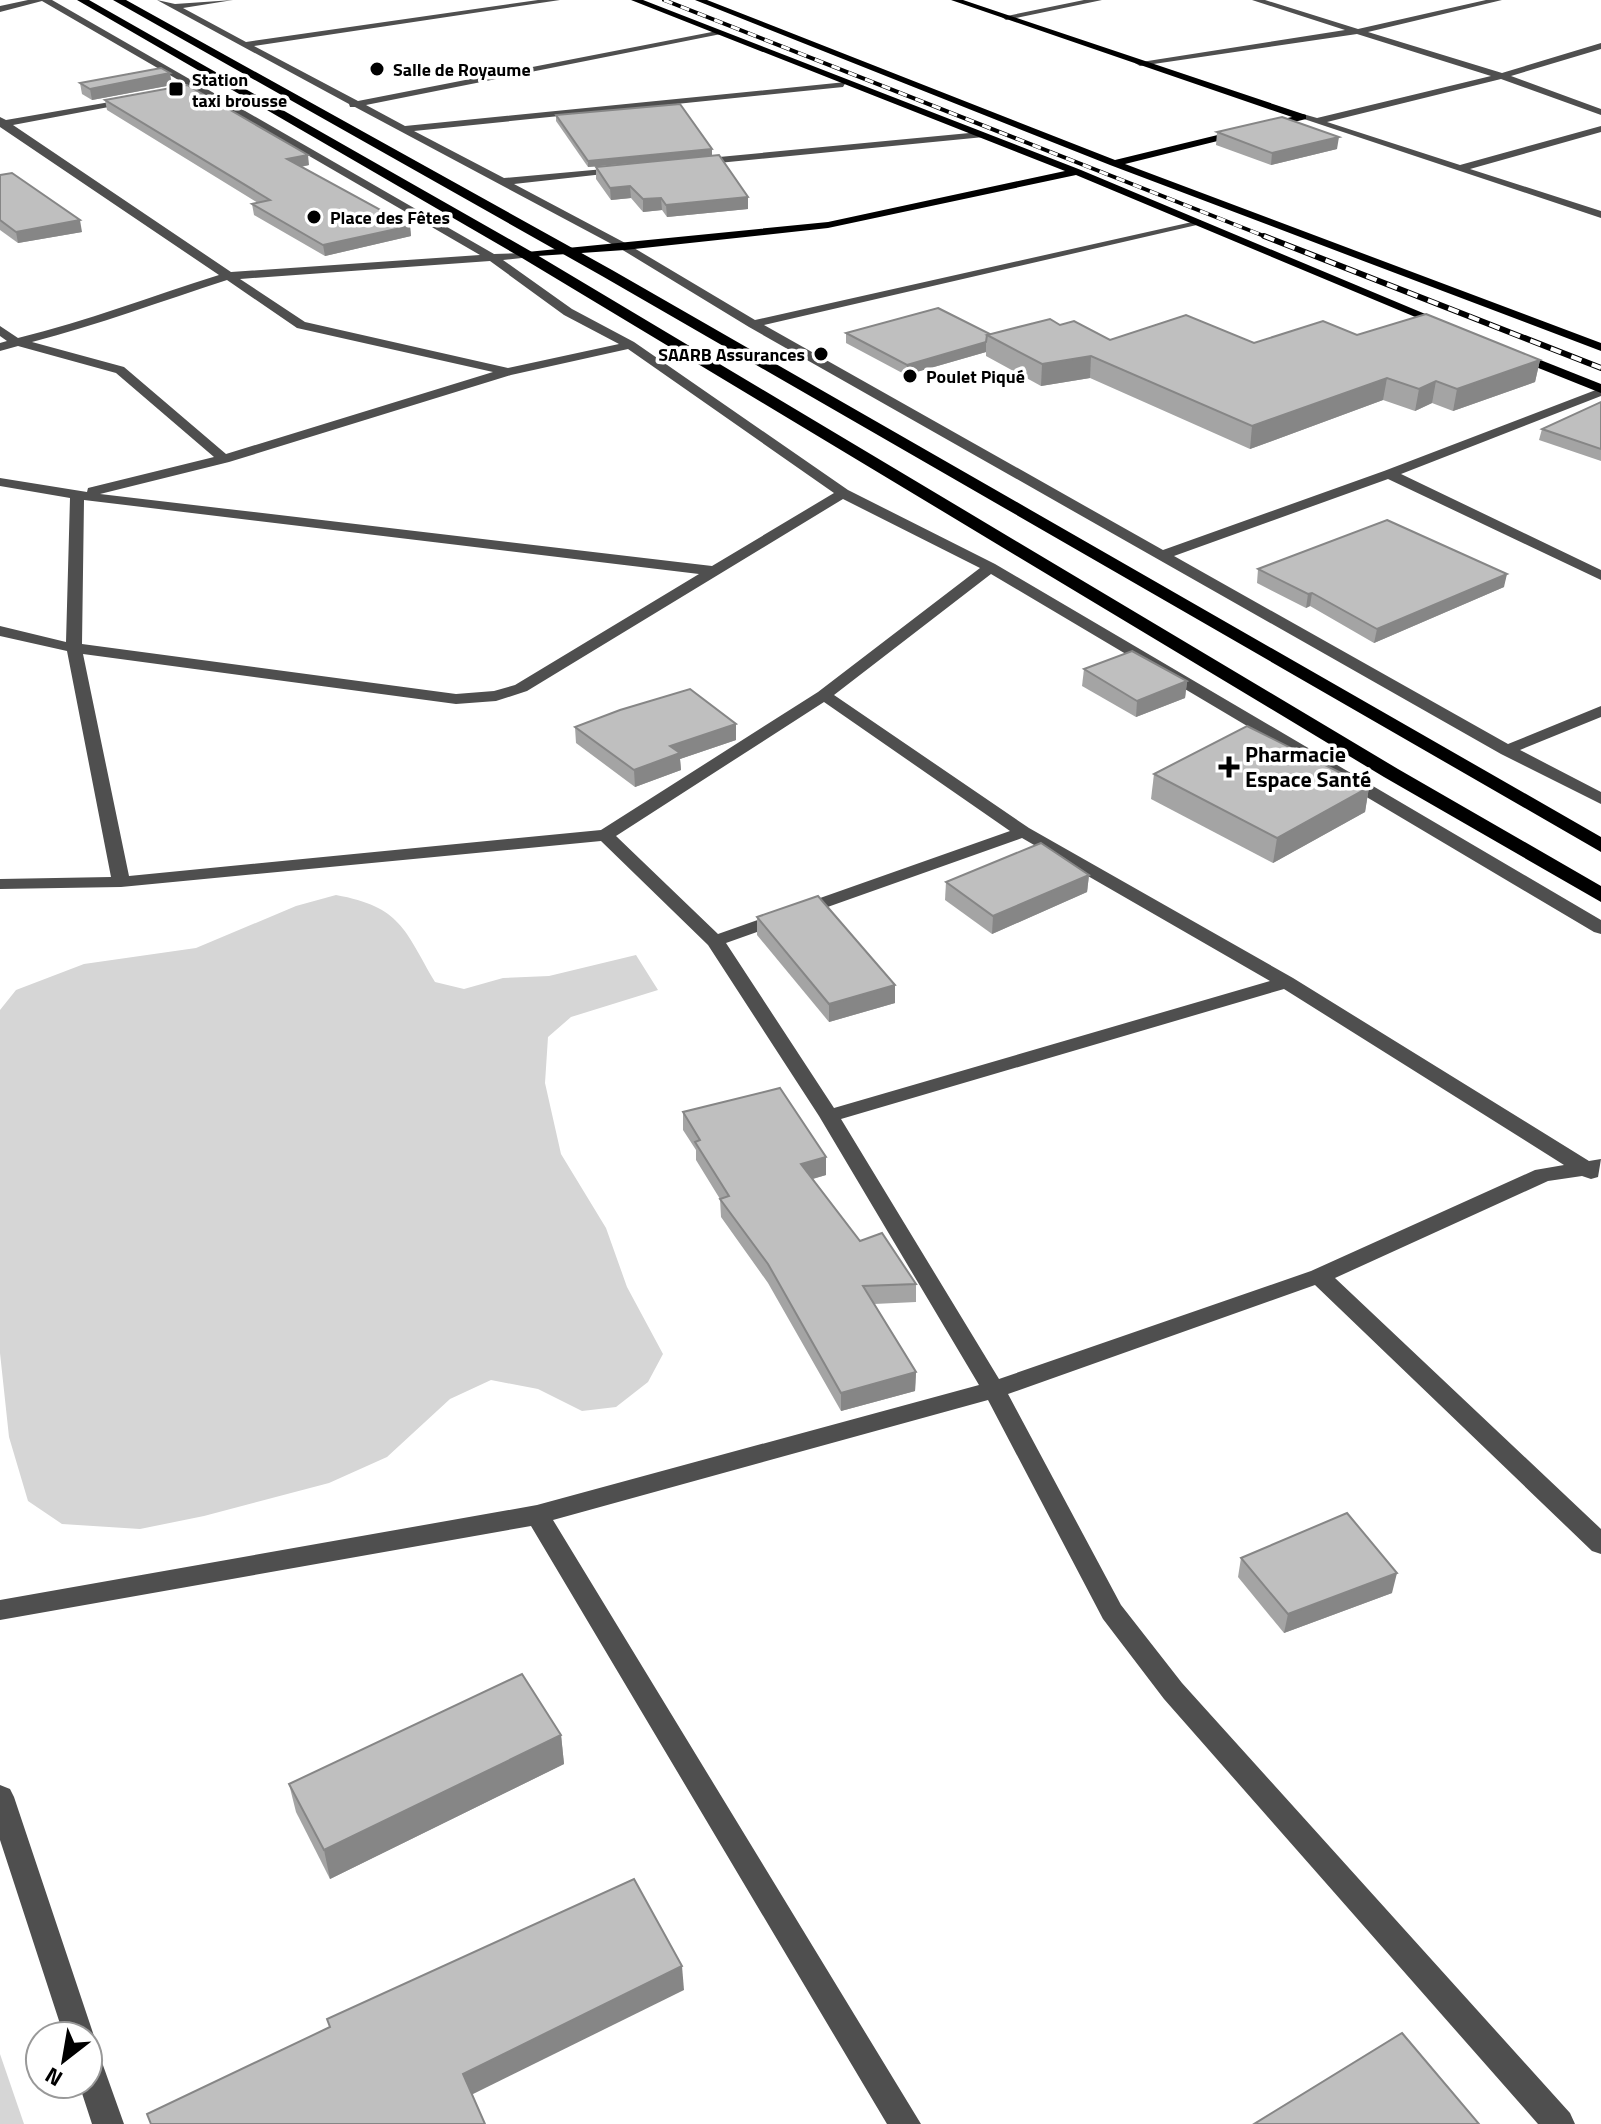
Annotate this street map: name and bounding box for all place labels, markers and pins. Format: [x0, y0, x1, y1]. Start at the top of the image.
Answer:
place label: Salle de Royaume [393, 56, 531, 83]
marker: Salle de Royaume [368, 60, 386, 78]
place label: Station taxi brousse [192, 66, 287, 114]
marker: Station taxi brousse [167, 80, 185, 98]
place label: Place des Fêtes [330, 204, 450, 231]
marker: Place des Fêtes [305, 208, 323, 226]
place label: SAARB Assurances [658, 341, 805, 368]
marker: SAARB Assurances [812, 345, 830, 363]
place label: Poulet Piqué [926, 363, 1025, 390]
marker: Poulet Piqué [901, 367, 919, 385]
place label: Pharmacie Espace Santé [1245, 737, 1371, 796]
marker: Pharmacie Espace Santé [1220, 758, 1238, 776]

